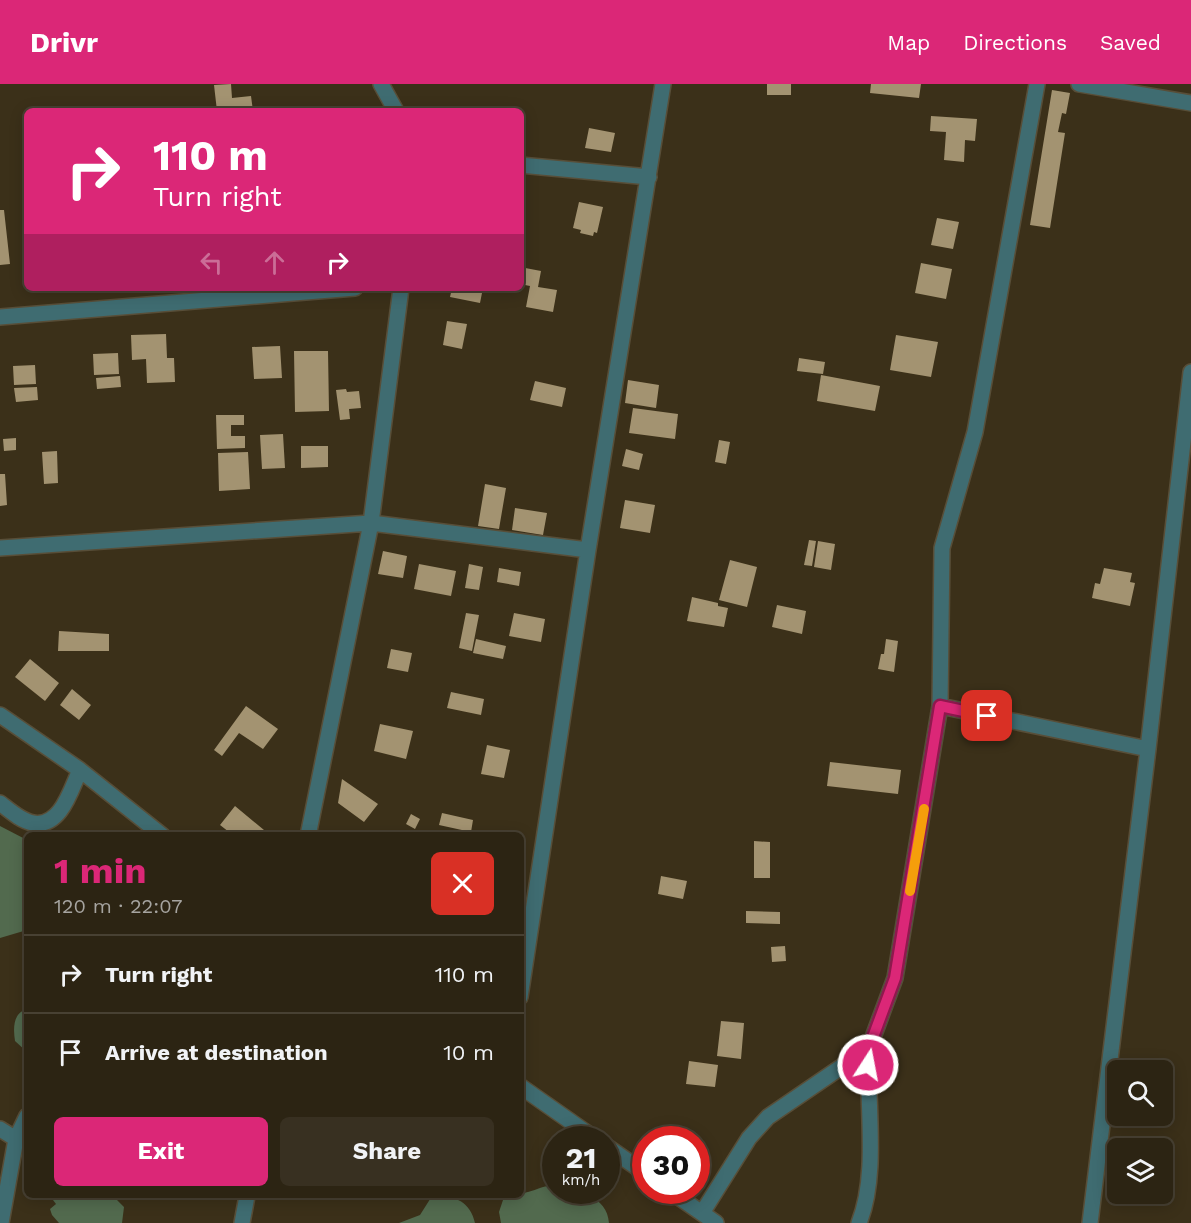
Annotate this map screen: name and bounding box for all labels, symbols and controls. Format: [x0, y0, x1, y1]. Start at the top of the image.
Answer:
text: Drivr [30, 26, 98, 59]
text: Map [887, 30, 930, 55]
text: Directions [963, 30, 1067, 55]
text: Saved [1100, 30, 1161, 55]
text: 110 m [153, 131, 268, 180]
icon: right [54, 132, 132, 210]
text: Turn right [153, 181, 282, 213]
icon: left [195, 246, 228, 279]
icon: ahead [258, 246, 291, 279]
icon: right [321, 246, 354, 279]
pin [961, 690, 1012, 741]
icon: arrive [970, 699, 1003, 732]
text: 1 min [54, 850, 146, 892]
button: close [431, 852, 494, 915]
text: 120 m · 22:07 [54, 894, 182, 918]
icon: right [54, 958, 87, 991]
text: Turn right [105, 962, 212, 987]
text: 110 m [435, 962, 494, 987]
position arrow [836, 1033, 900, 1097]
icon: arrive [54, 1036, 87, 1069]
text: Arrive at destination [105, 1040, 328, 1065]
text: 10 m [443, 1040, 494, 1065]
map controls [1107, 1060, 1173, 1204]
button: search [1107, 1060, 1173, 1126]
button: Exit [54, 1117, 268, 1186]
button: Share [280, 1117, 494, 1186]
speed limit sign: 30 [632, 1126, 710, 1204]
button: layers [1107, 1138, 1173, 1204]
text: 21 [566, 1140, 596, 1175]
text: km/h [562, 1171, 600, 1189]

